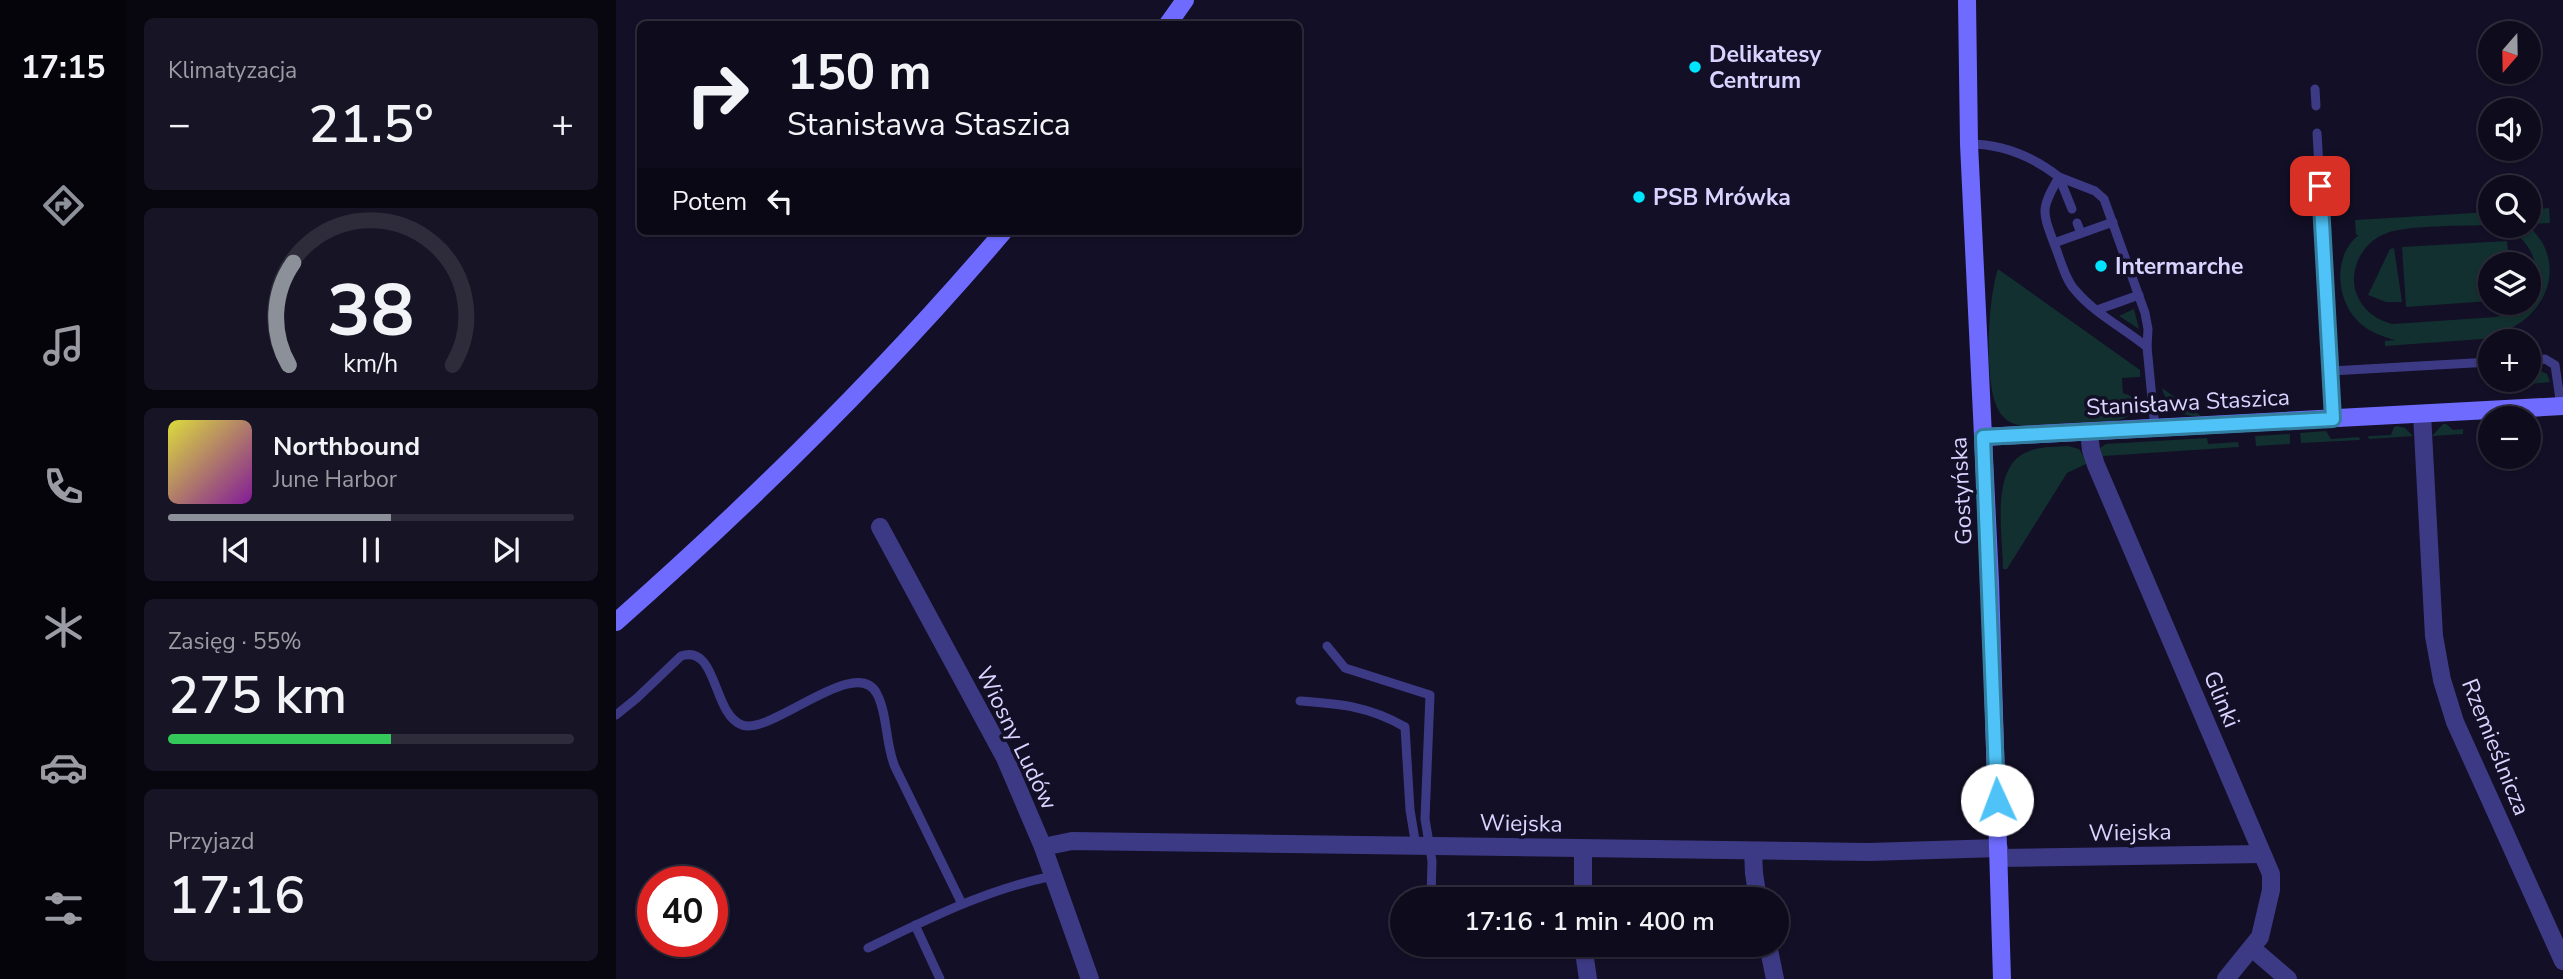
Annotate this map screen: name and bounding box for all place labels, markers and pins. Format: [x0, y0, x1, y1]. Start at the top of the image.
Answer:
place label: Delikatesy Centrum [1709, 39, 1822, 96]
marker: Delikatesy Centrum [1687, 59, 1703, 75]
pin [2290, 156, 2350, 216]
place label: PSB Mrówka [1653, 182, 1791, 213]
marker: PSB Mrówka [1631, 189, 1647, 205]
place label: Intermarche [2115, 251, 2243, 282]
marker: Intermarche [2093, 258, 2109, 274]

